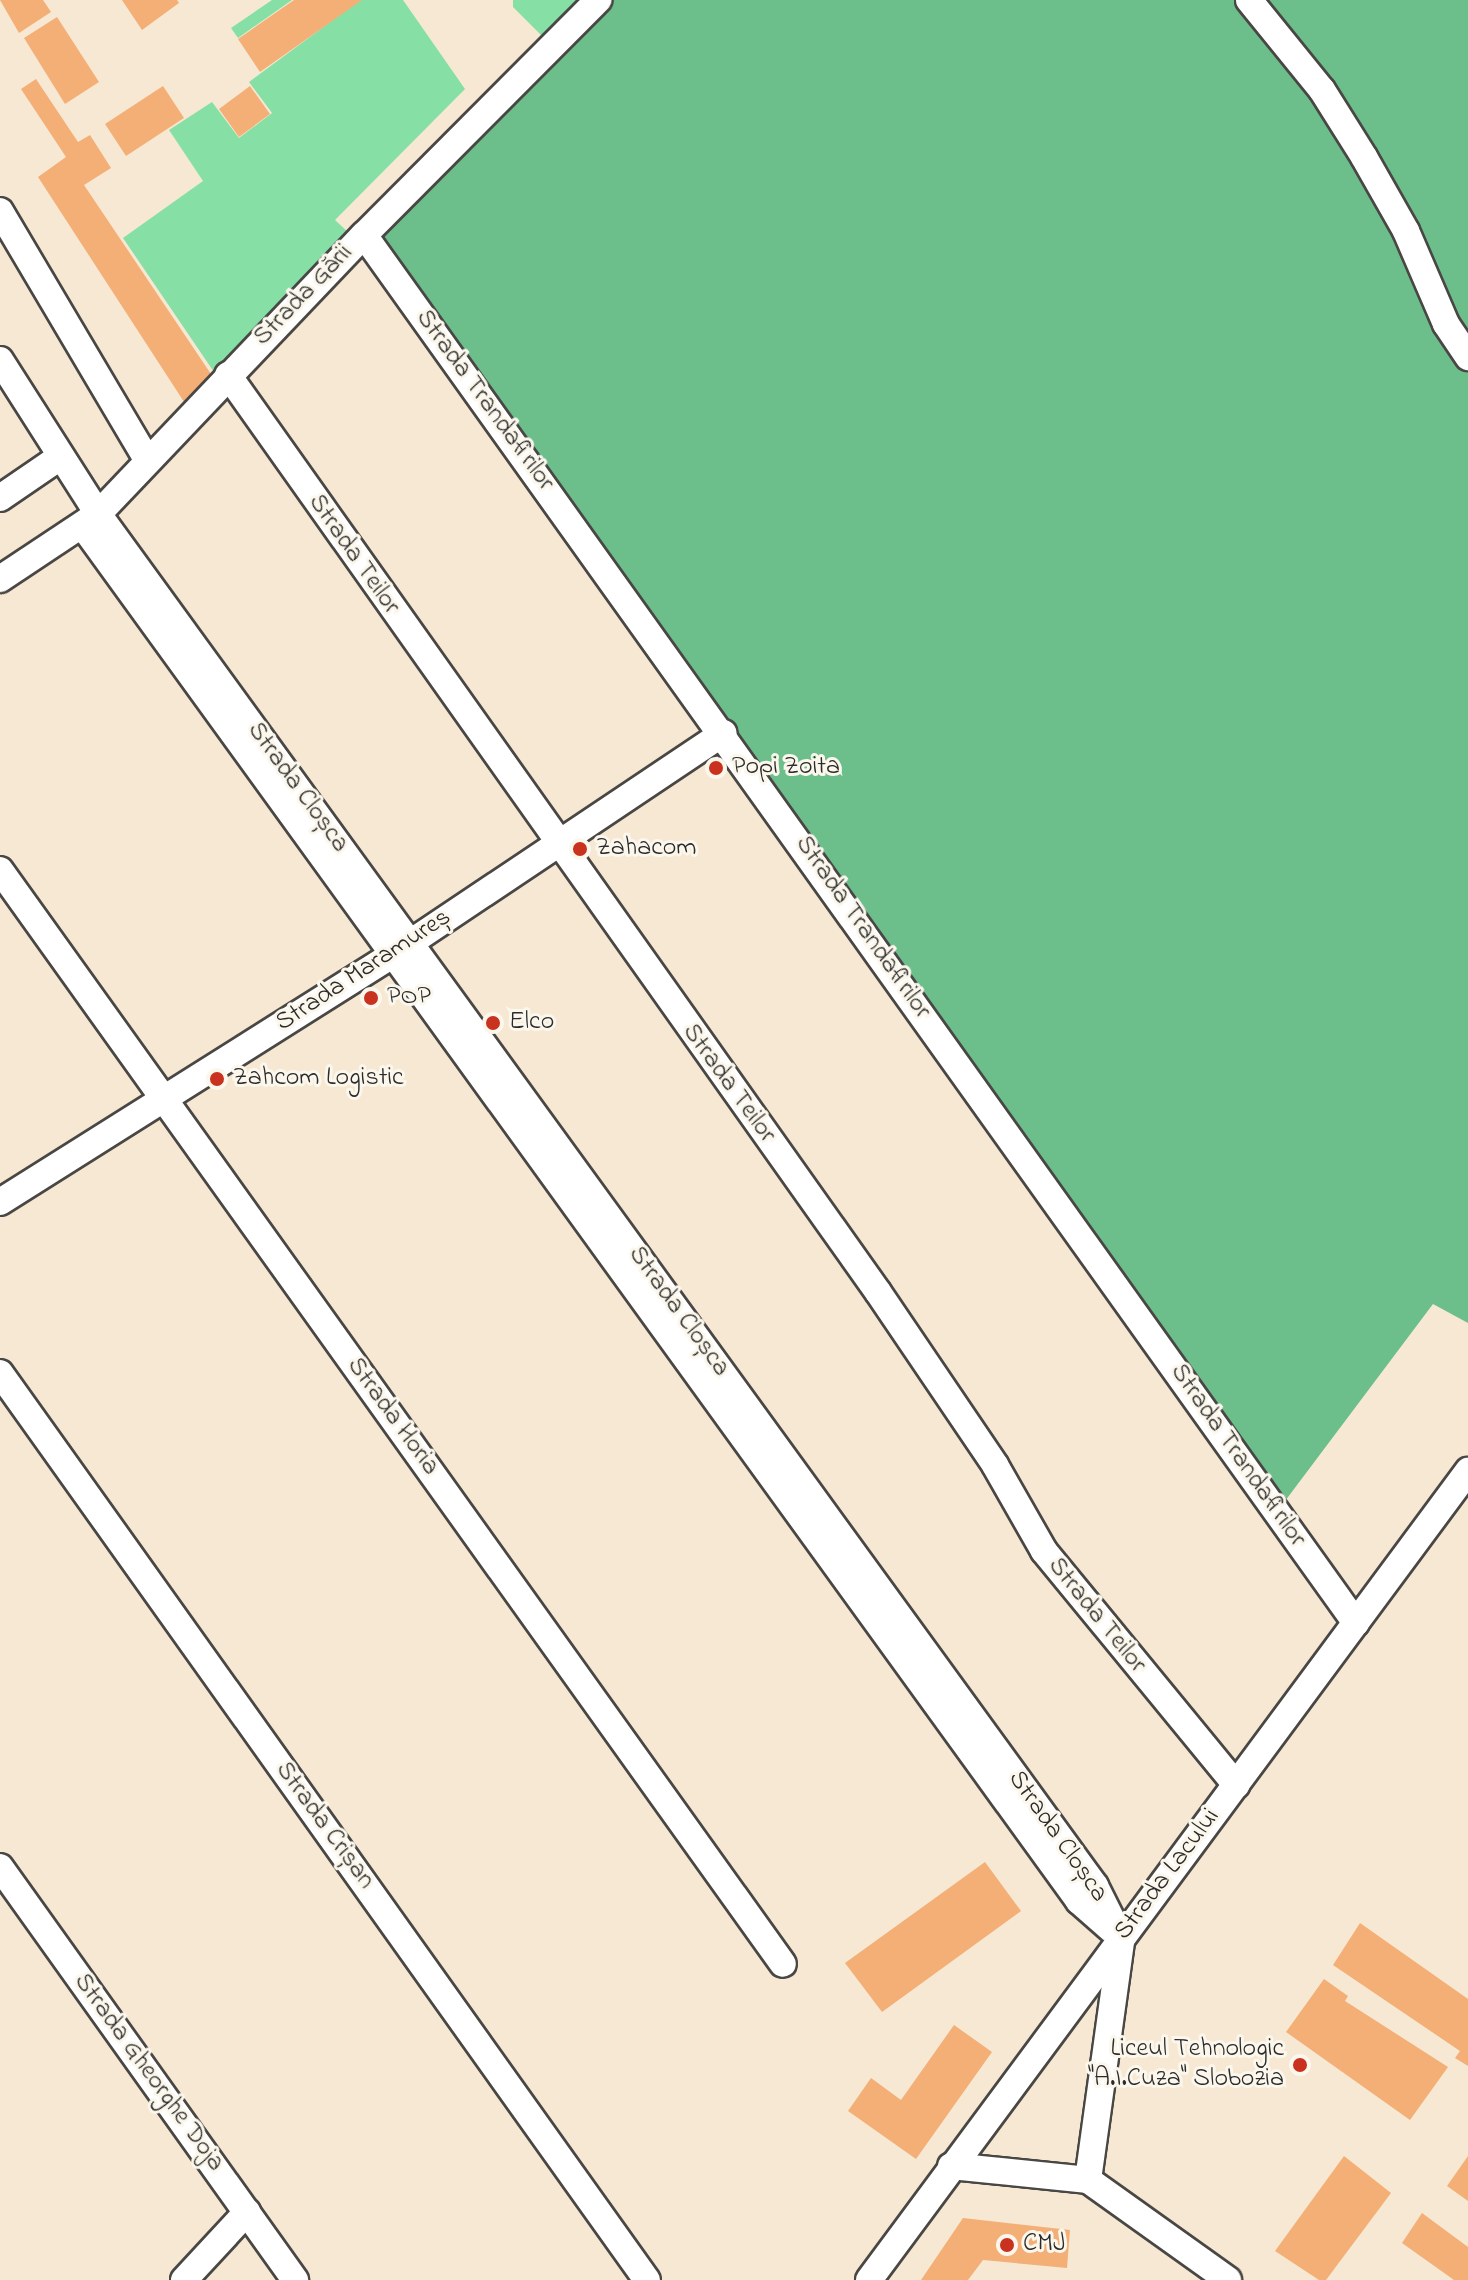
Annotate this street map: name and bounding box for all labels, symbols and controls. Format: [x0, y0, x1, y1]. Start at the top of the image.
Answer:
street label: Strada Gării [248, 239, 360, 353]
street label: Strada Trandafirilor [408, 304, 560, 498]
street label: Strada Teilor [300, 489, 406, 621]
street label: Strada Cloșca [239, 717, 355, 859]
place label: Popi Zoita [732, 752, 840, 784]
marker: Popi Zoita [707, 759, 725, 777]
street label: Strada Trandafirilor [787, 830, 937, 1026]
place label: Zahacom [596, 833, 696, 865]
marker: Zahacom [571, 840, 589, 858]
street label: Strada Maramureș [271, 903, 457, 1039]
place label: POP [387, 982, 431, 1014]
marker: POP [362, 989, 380, 1007]
place label: Elco [509, 1007, 554, 1039]
marker: Elco [484, 1014, 502, 1032]
street label: Strada Teilor [674, 1018, 782, 1150]
place label: Zahcom Logistic [233, 1063, 404, 1095]
marker: Zahcom Logistic [208, 1070, 226, 1088]
street label: Strada Cloșca [620, 1241, 736, 1383]
street label: Strada Horia [339, 1352, 445, 1482]
street label: Strada Trandafirilor [1162, 1358, 1312, 1554]
street label: Strada Teilor [1040, 1552, 1152, 1680]
street label: Strada Crișan [267, 1756, 381, 1896]
street label: Strada Cloșca [1000, 1765, 1114, 1909]
street label: Strada Lacului [1108, 1803, 1228, 1947]
street label: Strada Gheorghe Doja [66, 1968, 230, 2178]
place label: Liceul Tehnologic "A.I.Cuza" Slobozia [1088, 2034, 1284, 2096]
marker: Liceul Tehnologic "A.I.Cuza" Slobozia [1291, 2056, 1309, 2074]
place label: CMJ [1023, 2229, 1066, 2261]
marker: CMJ [998, 2236, 1016, 2254]

